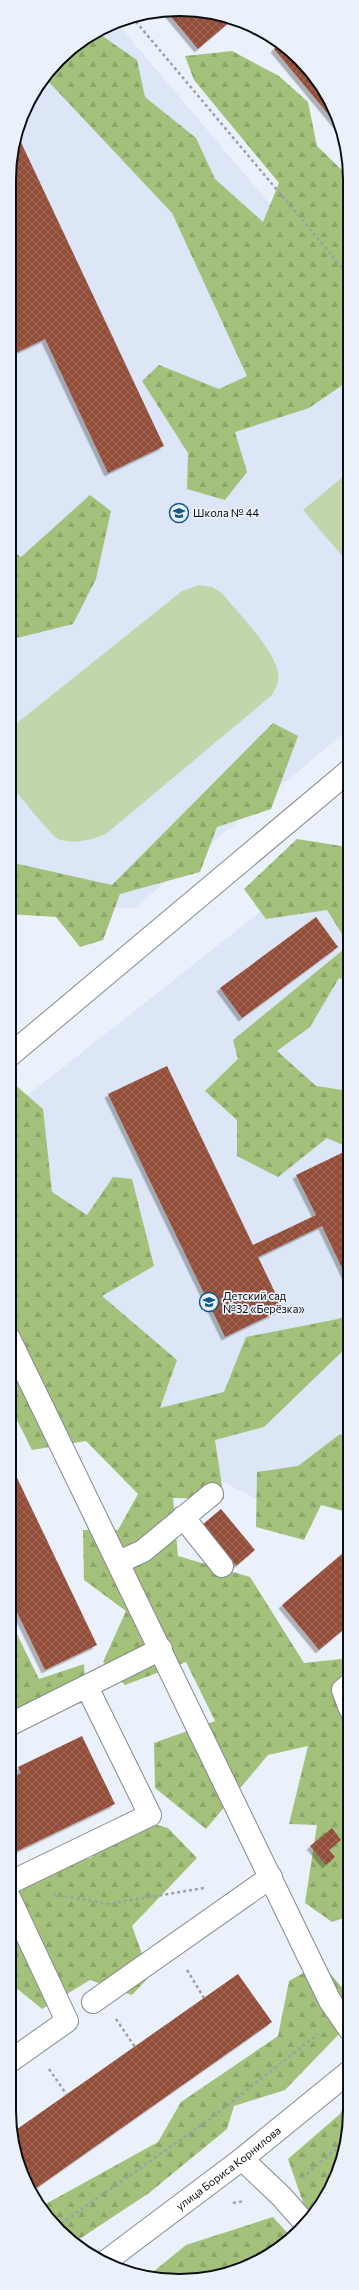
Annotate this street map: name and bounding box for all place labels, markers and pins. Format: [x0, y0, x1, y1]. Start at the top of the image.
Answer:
school or university icon: Школа № 44 [168, 502, 190, 524]
place label: Школа № 44 [193, 506, 259, 519]
place label: Детский сад №32 «Берёзка» [223, 1289, 305, 1315]
school or university icon: Детский сад №32 «Берёзка» [198, 1291, 220, 1313]

